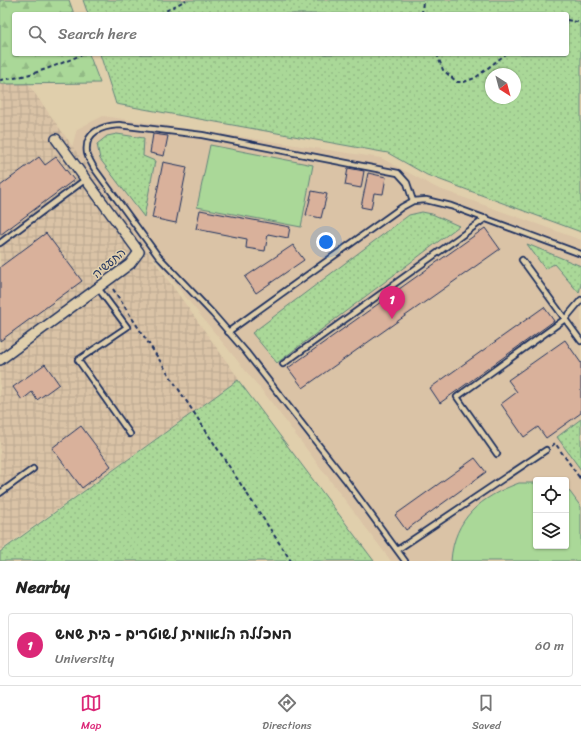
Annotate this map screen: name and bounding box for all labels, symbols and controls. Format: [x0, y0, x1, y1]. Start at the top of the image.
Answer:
search box [12, 12, 569, 56]
text: Search here [58, 21, 137, 47]
icon: search [26, 23, 48, 45]
north arrow [485, 68, 521, 104]
your location [316, 232, 336, 252]
street label: התעשיה [87, 242, 131, 284]
pin: 1 [379, 286, 405, 319]
map controls [533, 477, 569, 549]
button: locate [533, 477, 569, 513]
button: layers [533, 513, 569, 549]
text: Nearby [16, 572, 70, 602]
text: המכללה הלאומית לשוטרים - בית שמש [55, 621, 292, 647]
text: 1 [27, 634, 33, 657]
text: 60 m [535, 634, 564, 657]
text: University [55, 647, 114, 670]
tab: Map [80, 692, 102, 735]
tab: Directions [262, 692, 312, 735]
tab: Saved [472, 692, 501, 735]

